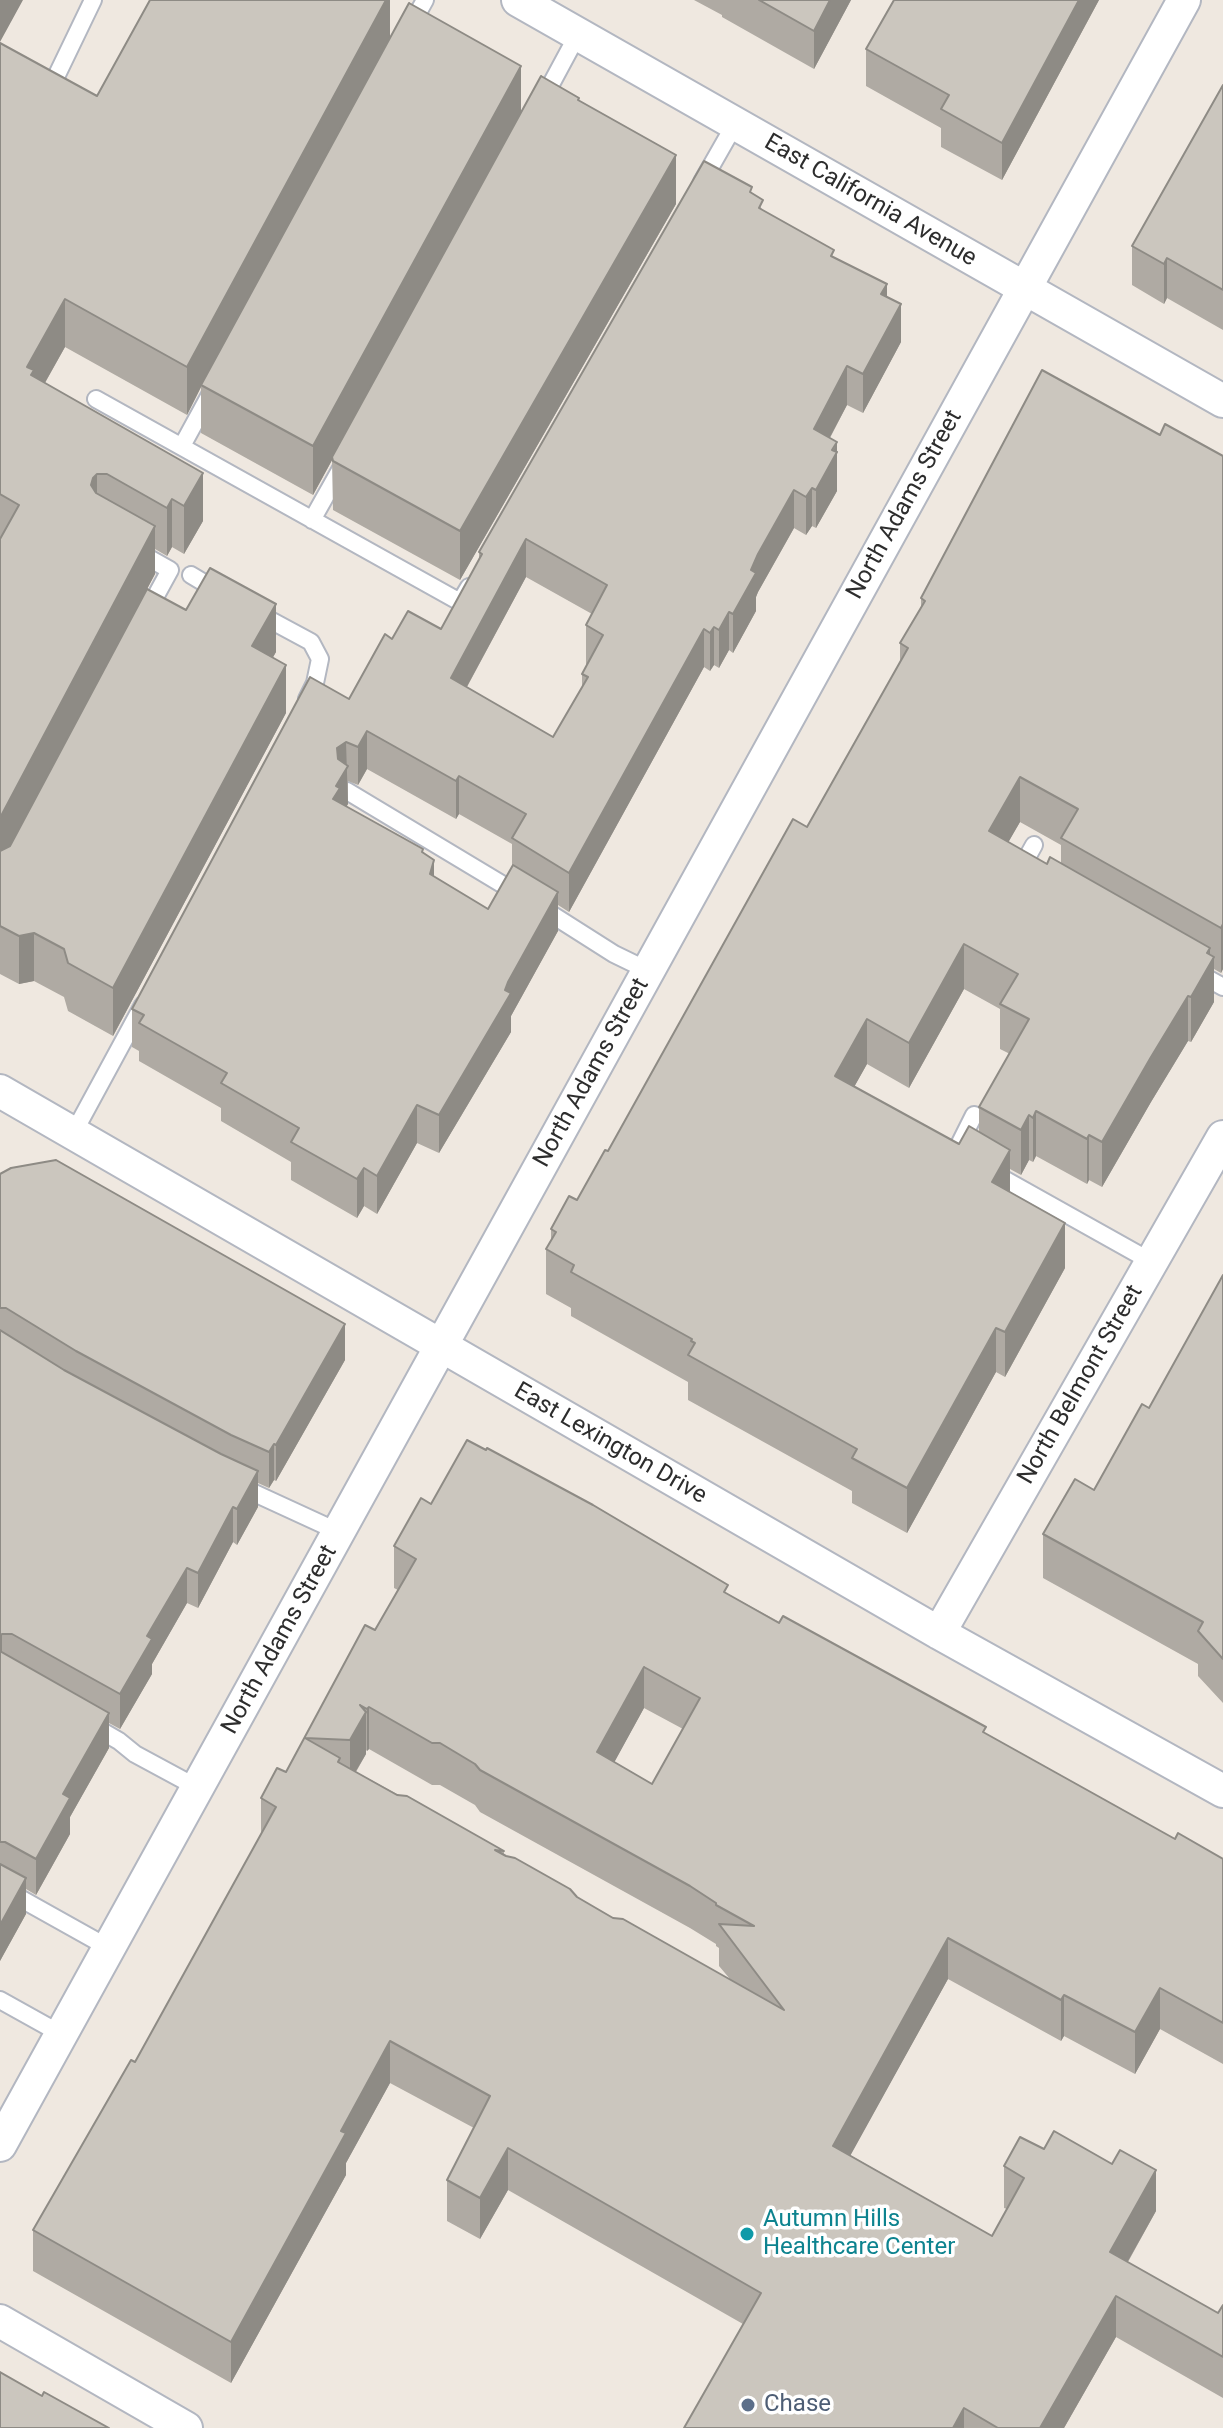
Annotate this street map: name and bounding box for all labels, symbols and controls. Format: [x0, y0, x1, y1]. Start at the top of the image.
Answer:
street label: East California Avenue [759, 129, 981, 273]
street label: North Adams Street [841, 406, 969, 604]
street label: North Adams Street [528, 974, 656, 1172]
street label: North Belmont Street [1012, 1280, 1150, 1490]
street label: East Lexington Drive [509, 1377, 711, 1511]
street label: North Adams Street [216, 1541, 344, 1739]
place label: Autumn Hills Healthcare Center [763, 2206, 955, 2262]
marker: Autumn Hills Healthcare Center [738, 2225, 756, 2243]
place label: Chase [764, 2391, 831, 2419]
marker: Chase [739, 2396, 757, 2414]

